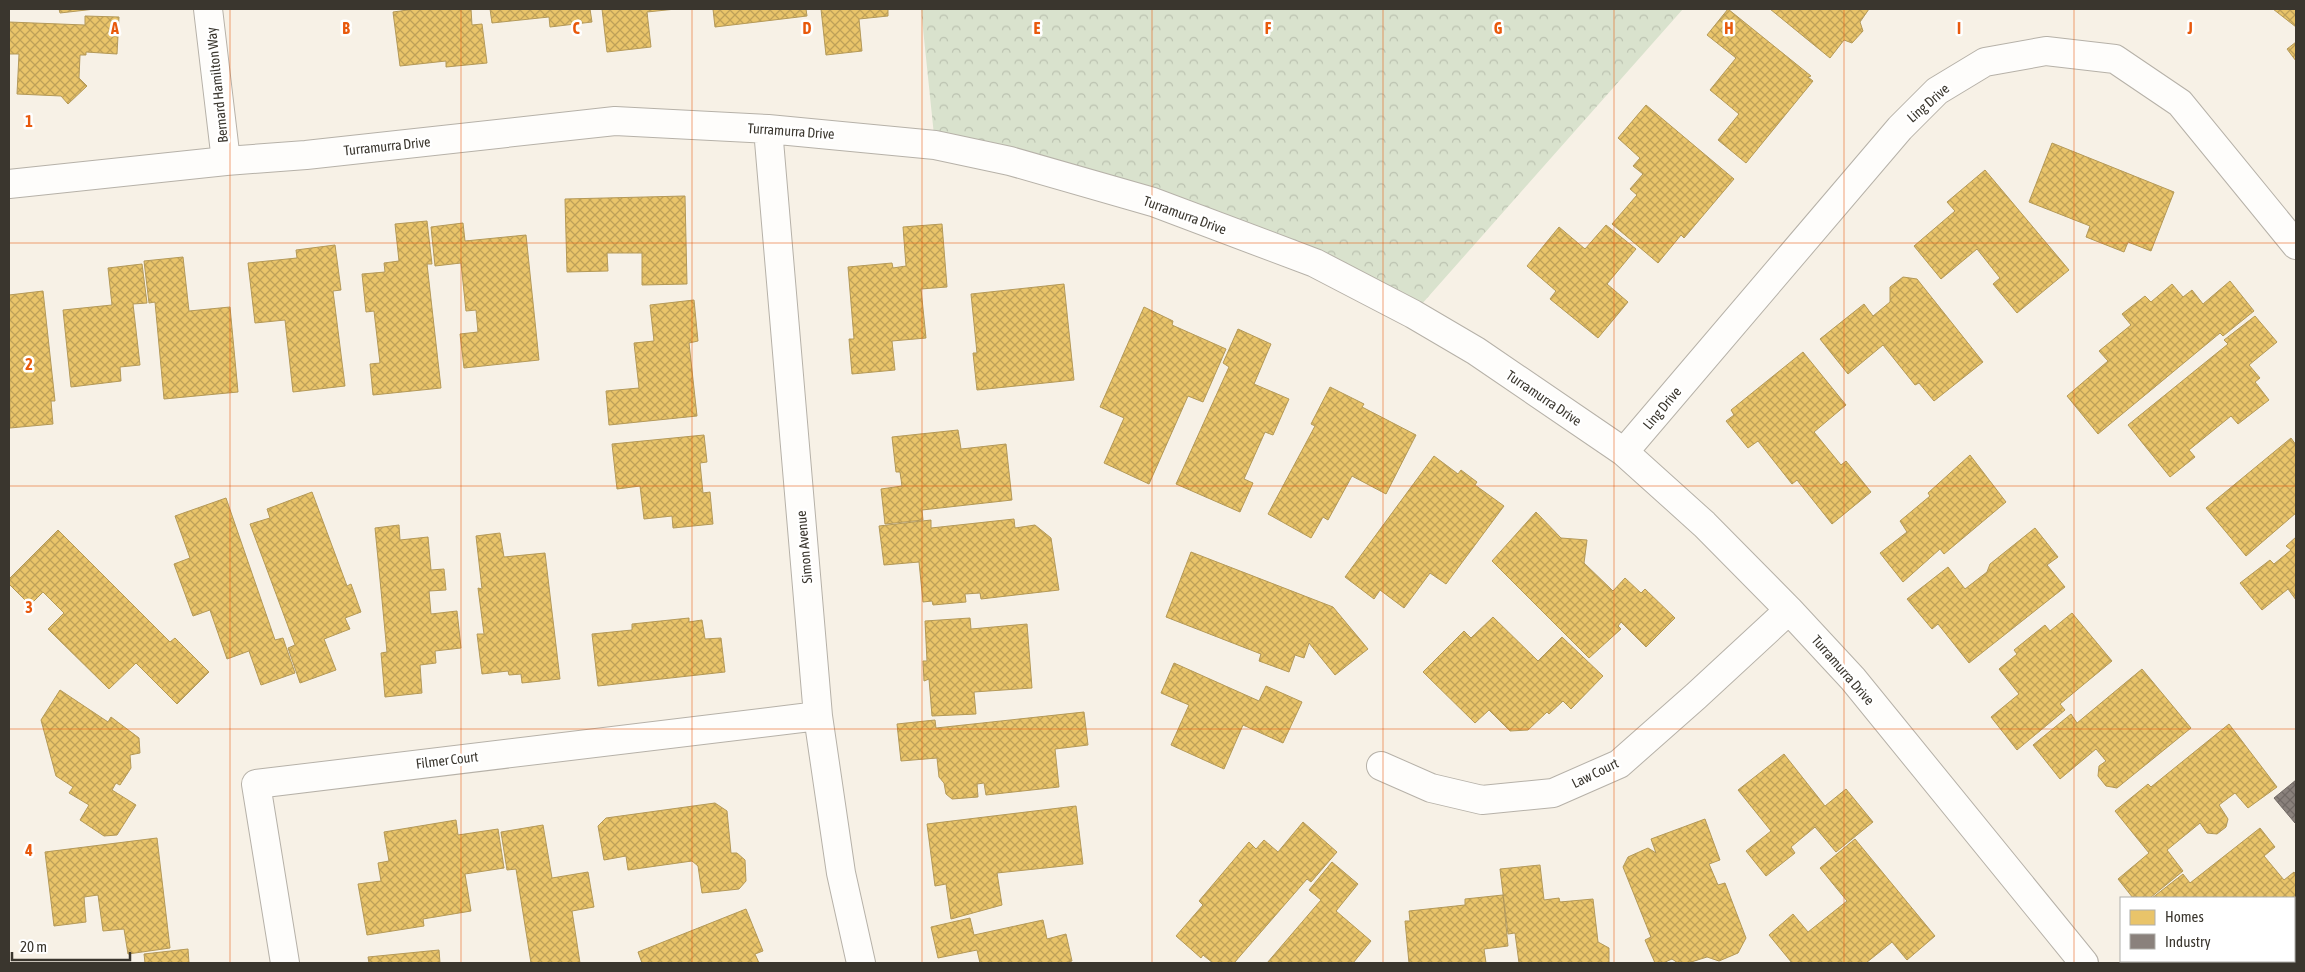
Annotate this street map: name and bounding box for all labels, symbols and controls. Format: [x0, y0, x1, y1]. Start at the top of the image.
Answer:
text: A [110, 19, 119, 37]
text: B [342, 19, 350, 37]
text: C [572, 19, 580, 37]
text: D [803, 19, 812, 37]
text: E [1034, 19, 1041, 37]
text: F [1265, 19, 1272, 37]
text: G [1494, 19, 1503, 37]
text: H [1724, 19, 1734, 37]
text: I [1957, 19, 1961, 37]
text: J [2186, 19, 2193, 37]
street label: Bernard Hamilton Way [203, 26, 231, 143]
street label: Ling Drive [1904, 80, 1952, 126]
text: 1 [25, 112, 33, 130]
street label: Turramurra Drive [747, 120, 835, 142]
street label: Turramurra Drive [343, 133, 431, 159]
street label: Turramurra Drive [1141, 193, 1229, 237]
text: 2 [25, 355, 33, 373]
street label: Turramurra Drive [1503, 367, 1585, 429]
street label: Ling Drive [1640, 383, 1684, 433]
street label: Simon Avenue [793, 510, 815, 584]
text: 3 [25, 598, 33, 616]
street label: Turramurra Drive [1808, 632, 1878, 708]
street label: Filmer Court [415, 748, 479, 772]
street label: Law Court [1569, 755, 1621, 791]
text: 4 [24, 841, 33, 859]
legend [2120, 897, 2295, 962]
text: Homes [2165, 908, 2204, 925]
scale bar [12, 930, 130, 962]
text: Industry [2165, 933, 2211, 950]
text: 20 m [20, 938, 47, 955]

